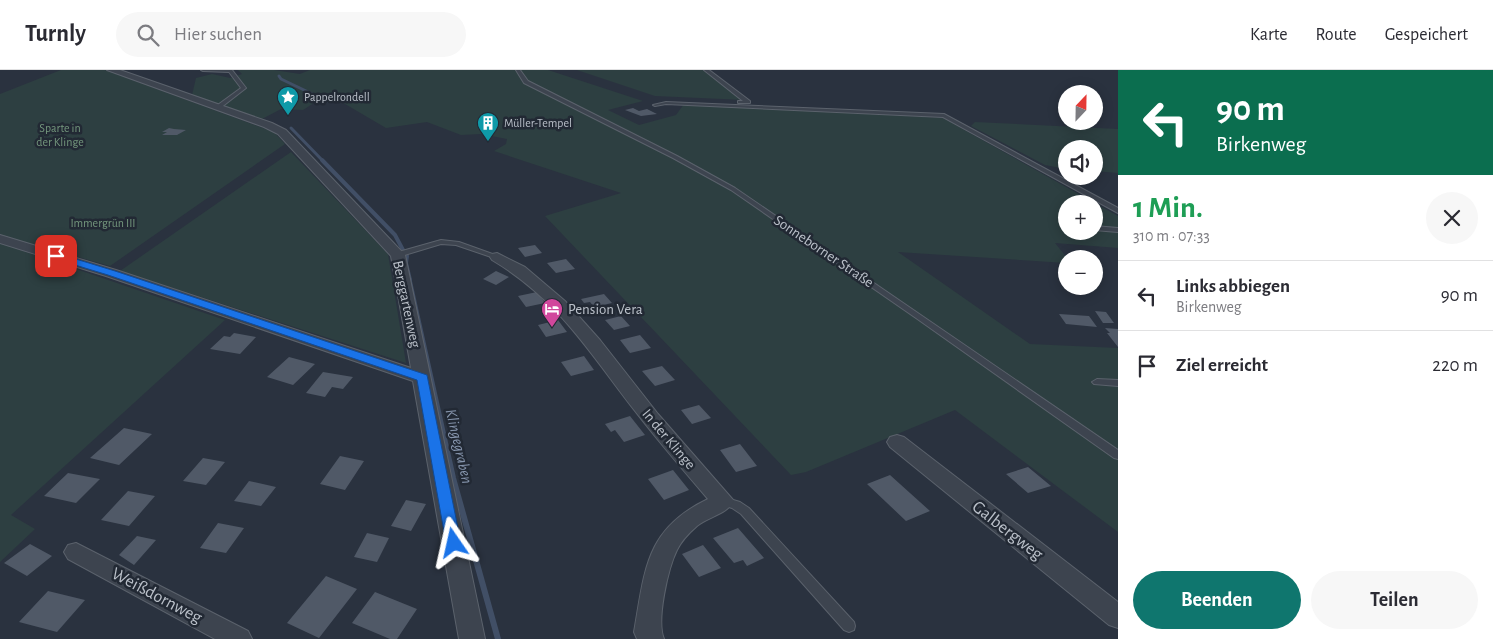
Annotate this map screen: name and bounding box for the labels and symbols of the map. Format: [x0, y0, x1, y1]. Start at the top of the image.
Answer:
place icon: Pappelrondell [276, 85, 300, 116]
north arrow [1058, 85, 1102, 130]
place label: Pappelrondell [304, 91, 370, 103]
building icon: Müller-Tempel [476, 111, 500, 142]
place label: Müller-Tempel [504, 117, 572, 129]
park label: Sparte in der Klinge [36, 122, 84, 148]
street label: Sonneborner Straße [771, 213, 876, 290]
park label: Immergrün III [70, 217, 136, 229]
pin [35, 235, 77, 277]
street label: Berggartenweg [390, 259, 423, 350]
hotel icon: Pension Vera [540, 297, 564, 328]
place label: Pension Vera [568, 302, 643, 317]
street label: In der Klinge [639, 406, 698, 472]
water label: Klingegraben [443, 407, 475, 485]
street label: Galbergweg [969, 498, 1046, 564]
position arrow [427, 516, 479, 568]
street label: Weißdornweg [108, 565, 205, 627]

